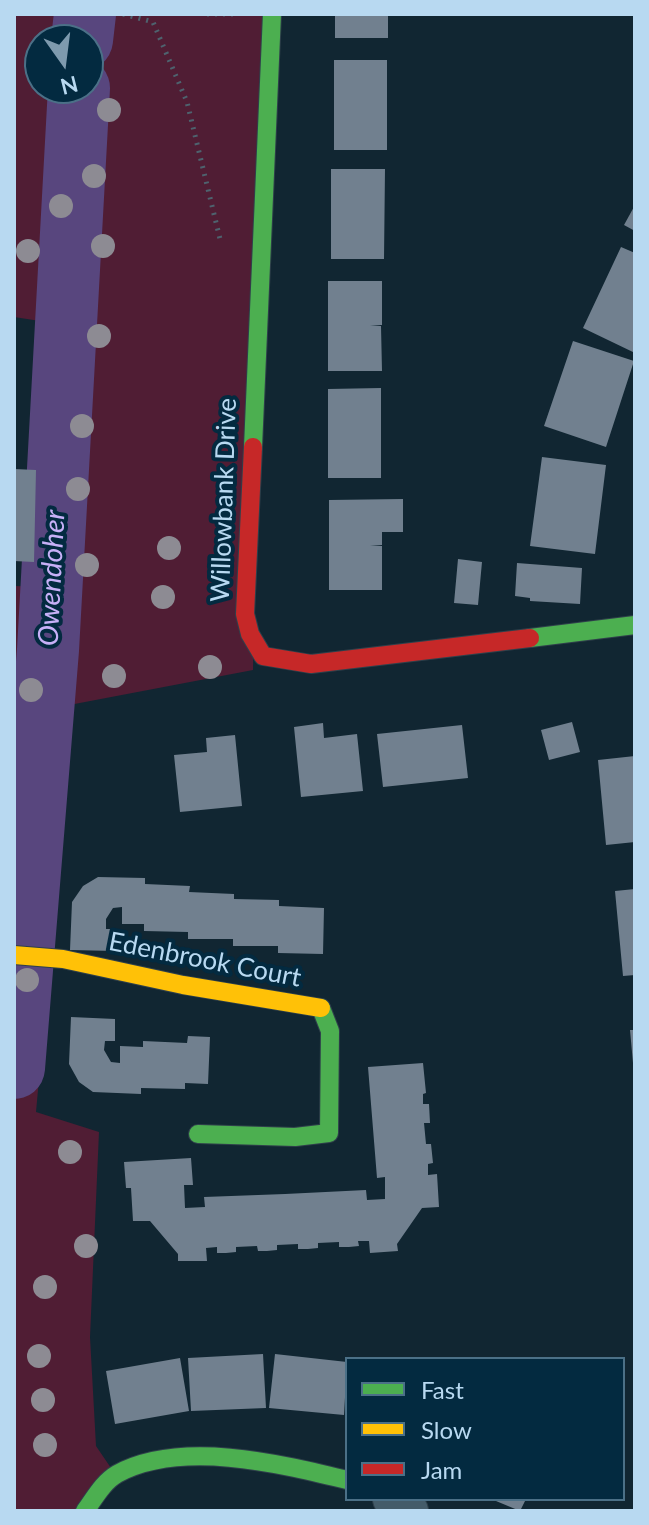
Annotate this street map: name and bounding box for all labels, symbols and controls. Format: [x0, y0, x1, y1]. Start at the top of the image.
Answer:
north arrow [24, 24, 104, 104]
text: N [58, 71, 81, 101]
street label: Willowbank Drive [205, 397, 243, 603]
water label: Owendoher [32, 509, 72, 647]
street label: Edenbrook Court [106, 926, 304, 994]
legend [345, 1357, 625, 1501]
text: Fast [421, 1375, 464, 1404]
text: Slow [421, 1415, 472, 1444]
text: Jam [421, 1455, 462, 1484]

